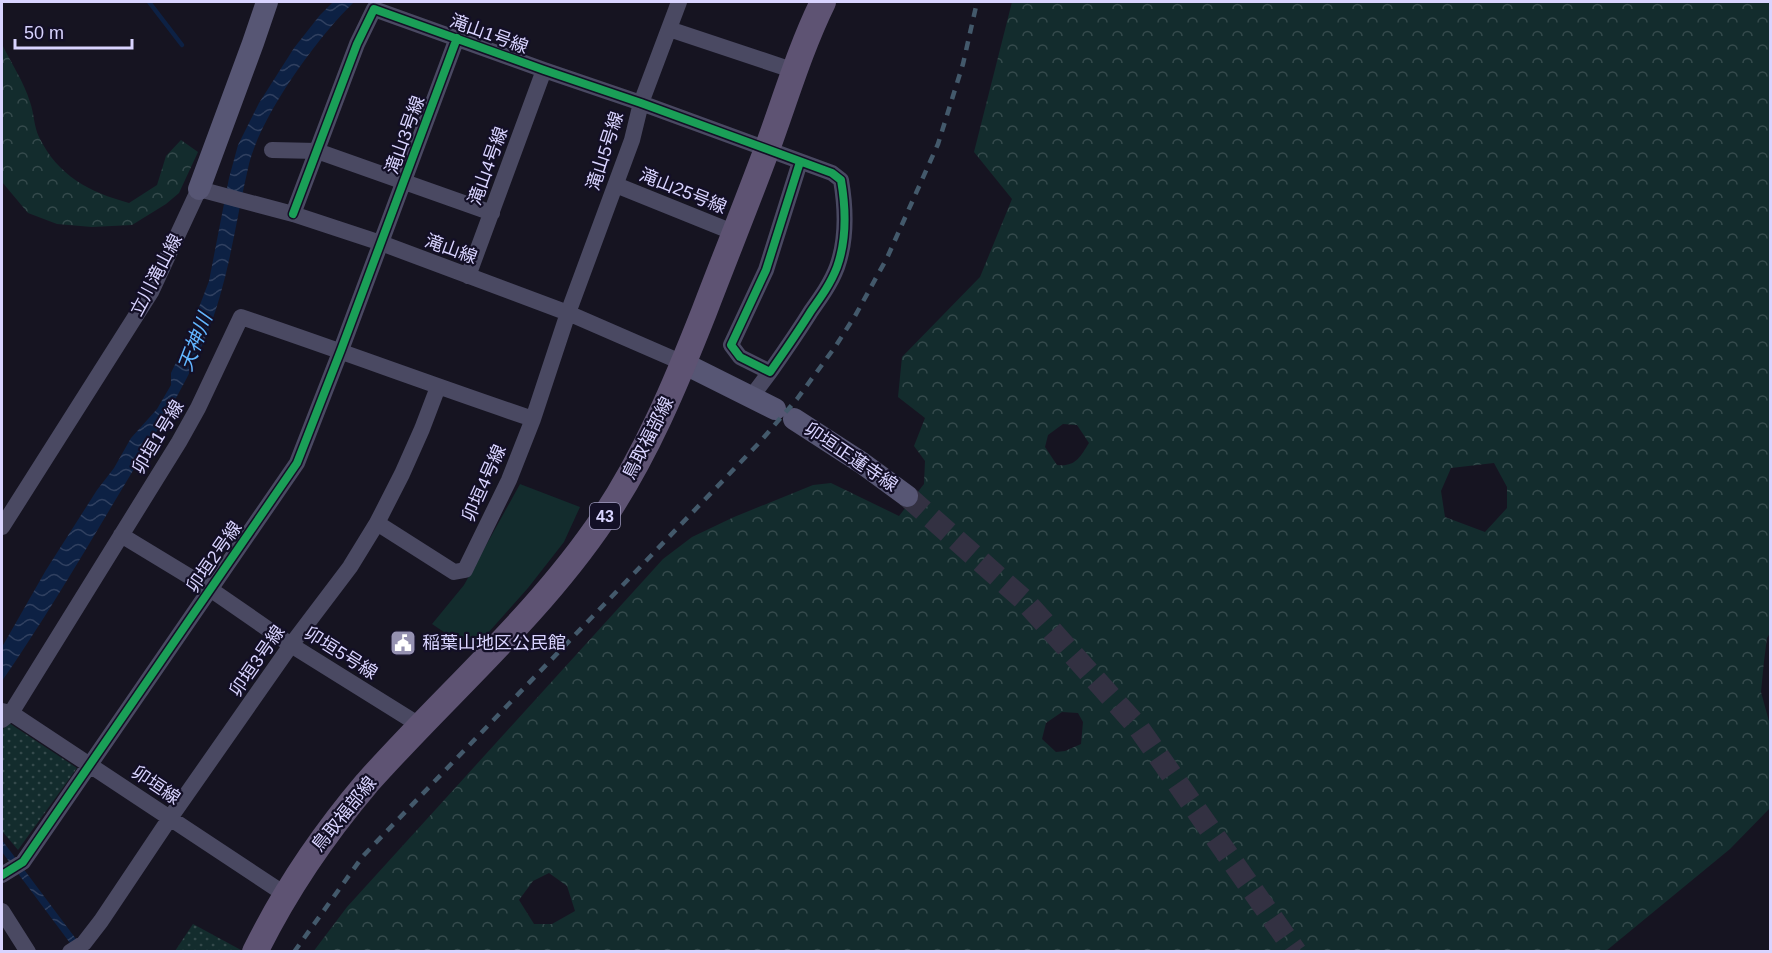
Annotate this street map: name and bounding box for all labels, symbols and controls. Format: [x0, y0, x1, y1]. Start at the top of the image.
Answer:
street label: 滝山1号線 [447, 11, 531, 57]
scale bar [15, 12, 132, 50]
text: 50 m [24, 23, 64, 43]
street label: 滝山3号線 [382, 93, 428, 177]
street label: 滝山5号線 [583, 109, 627, 193]
street label: 滝山4号線 [465, 124, 511, 208]
street label: 滝山25号線 [637, 164, 729, 218]
street label: 滝山線 [422, 230, 480, 268]
street label: 立川滝山線 [126, 231, 186, 319]
water label: 天神川 [174, 308, 217, 374]
street label: 鳥取福部線 [619, 393, 677, 483]
street label: 卯垣1号線 [128, 397, 188, 477]
street label: 卯垣正蓮寺線 [801, 419, 901, 495]
street label: 卯垣4号線 [458, 441, 510, 525]
road number: 43 [590, 503, 620, 529]
street label: 卯垣2号線 [182, 518, 246, 596]
street label: 卯垣3号線 [225, 622, 289, 700]
street label: 卯垣5号線 [301, 623, 381, 683]
public building icon: 稲葉山地区公民館 [388, 628, 418, 658]
place label: 稲葉山地区公民館 [422, 633, 566, 653]
street label: 卯垣線 [128, 762, 184, 808]
street label: 鳥取福部線 [308, 773, 380, 855]

